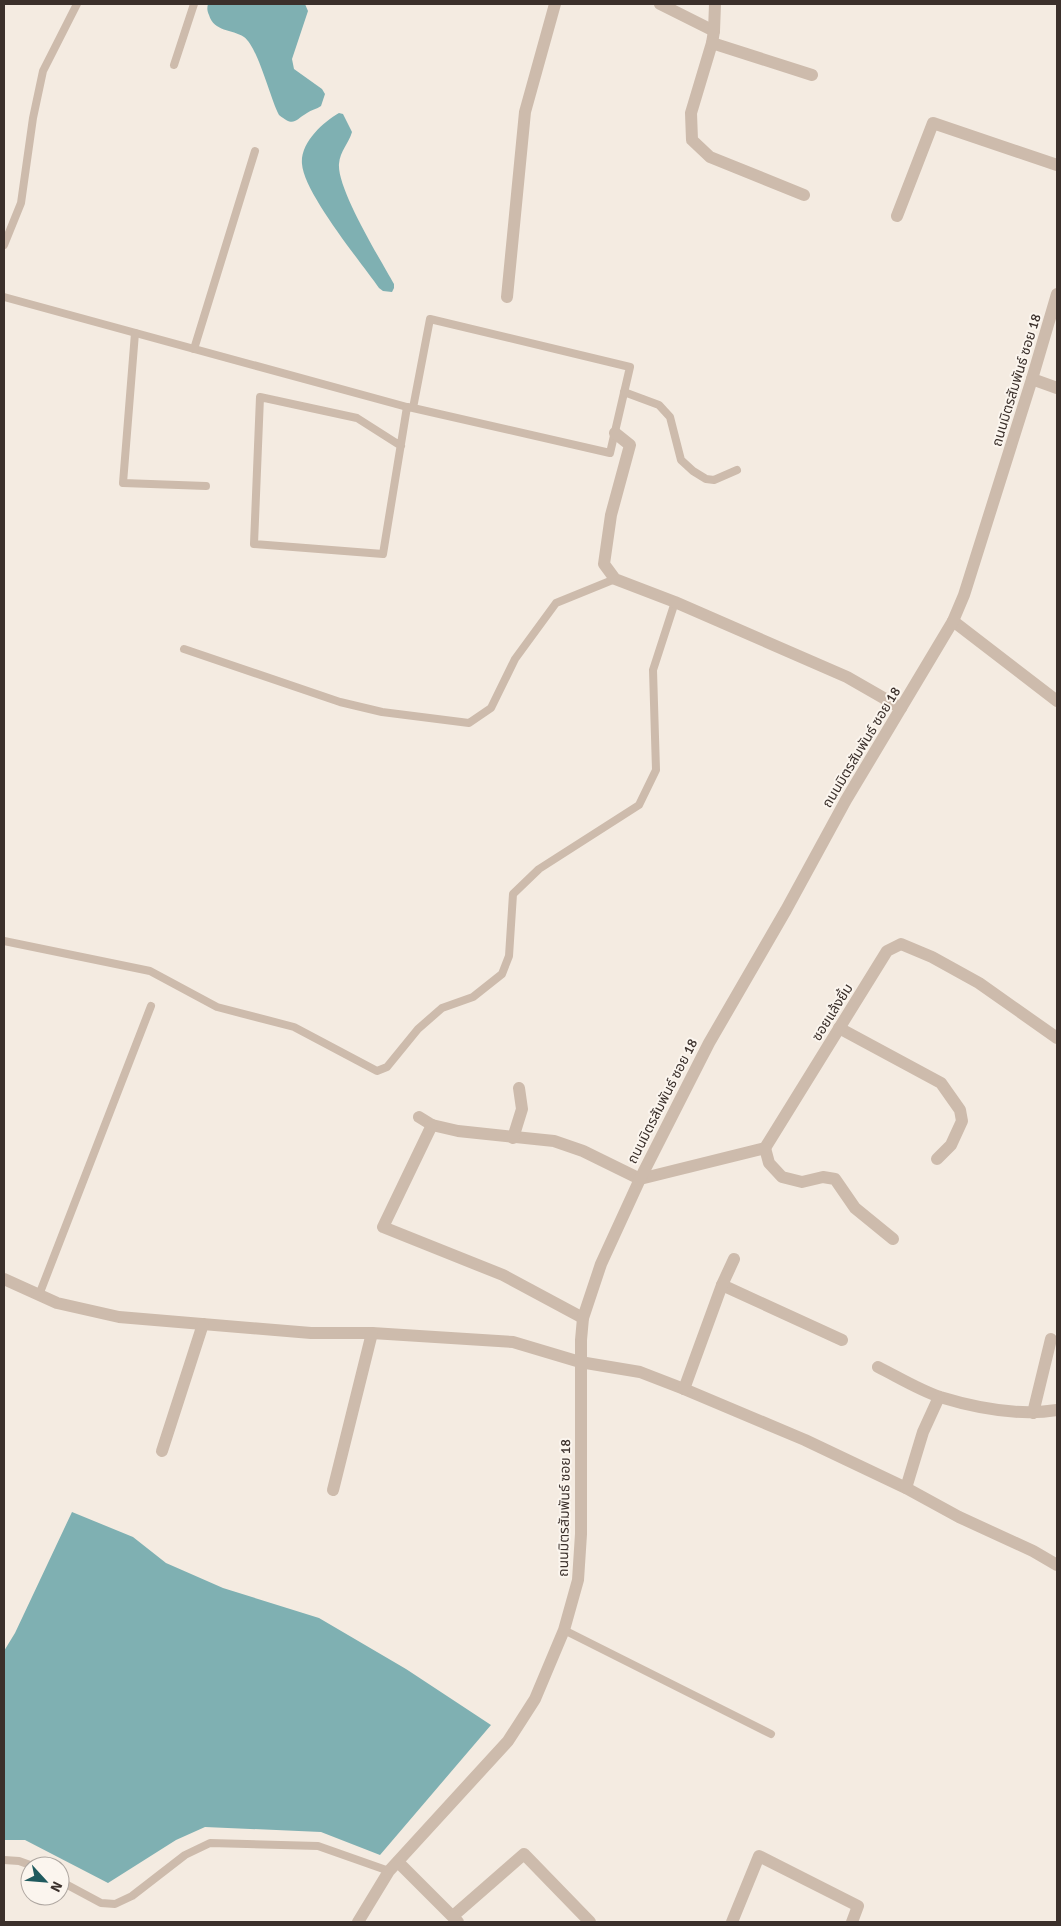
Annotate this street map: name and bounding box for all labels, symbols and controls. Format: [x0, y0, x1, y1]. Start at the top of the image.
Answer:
street label: ถนนมิตรสัมพันธ์ ซอย 18 [988, 312, 1045, 449]
street label: ถนนมิตรสัมพันธ์ ซอย 18 [819, 684, 904, 811]
street label: ซอยแล้งยิ้ม [807, 980, 857, 1044]
street label: ถนนมิตรสัมพันธ์ ซอย 18 [624, 1036, 701, 1167]
street label: ถนนมิตรสัมพันธ์ ซอย 18 [555, 1439, 574, 1577]
north arrow [20, 1856, 70, 1906]
text: N [46, 1878, 66, 1895]

